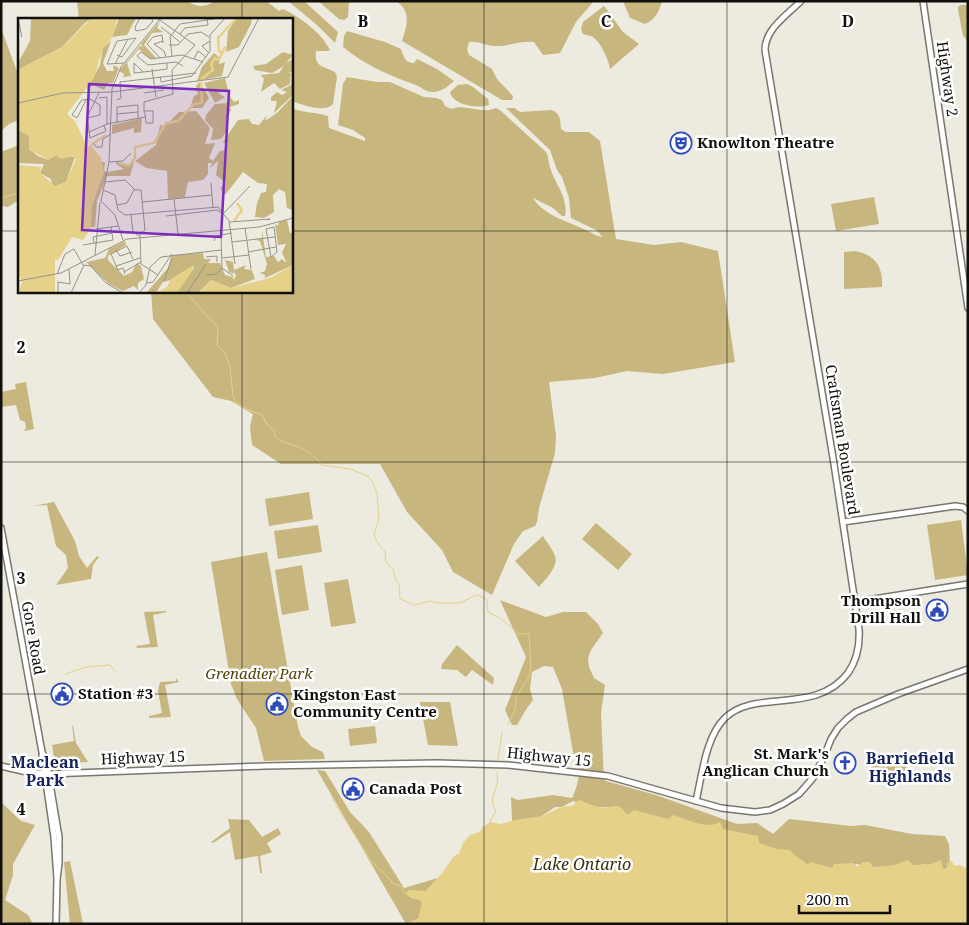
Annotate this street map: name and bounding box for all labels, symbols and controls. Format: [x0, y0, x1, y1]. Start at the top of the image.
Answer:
text: B [358, 10, 369, 32]
text: C [601, 10, 612, 32]
text: D [842, 10, 854, 32]
inset map [18, 18, 292, 292]
street label: Highway 2 [933, 40, 963, 118]
theatre icon: Knowlton Theatre [669, 131, 693, 155]
place label: Knowlton Theatre [697, 132, 834, 152]
text: 2 [16, 336, 26, 358]
street label: Craftsman Boulevard [821, 363, 865, 517]
text: 3 [16, 567, 26, 589]
place label: Thompson Drill Hall [841, 590, 922, 627]
public building icon: Thompson Drill Hall [925, 598, 949, 622]
street label: Gore Road [18, 599, 50, 676]
park label: Grenadier Park [205, 663, 313, 683]
public building icon: Station #3 [50, 682, 74, 706]
place label: Station #3 [78, 683, 153, 703]
place label: Kingston East Community Centre [293, 684, 437, 721]
public building icon: Kingston East Community Centre [265, 692, 289, 716]
street label: Highway 15 [506, 742, 592, 770]
place label: St. Mark's Anglican Church [702, 743, 829, 780]
street label: Highway 15 [100, 746, 186, 768]
district label: Barriefield Highlands [866, 747, 955, 787]
district label: Maclean Park [11, 751, 79, 791]
church icon: St. Mark's Anglican Church [833, 751, 857, 775]
public building icon: Canada Post [341, 777, 365, 801]
place label: Canada Post [369, 778, 462, 798]
text: 4 [16, 798, 26, 820]
water label: Lake Ontario [532, 853, 631, 875]
scale bar [799, 882, 890, 914]
text: 200 m [806, 889, 849, 909]

